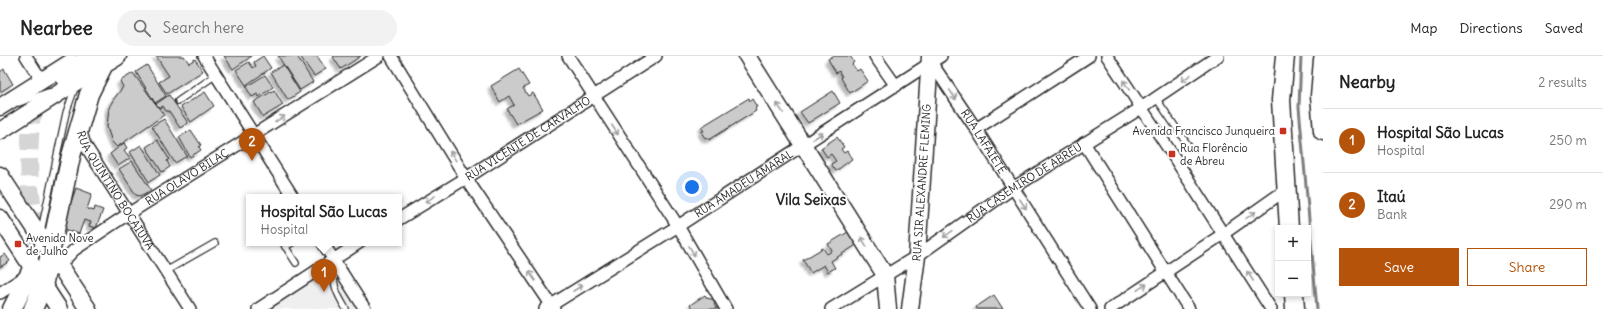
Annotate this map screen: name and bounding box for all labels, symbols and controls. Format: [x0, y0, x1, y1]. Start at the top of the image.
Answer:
search box [117, 10, 397, 46]
text: Nearbee [20, 16, 93, 40]
icon: search [131, 17, 153, 39]
text: Search here [163, 18, 244, 37]
text: Map [1410, 19, 1437, 37]
text: Directions [1459, 19, 1523, 37]
text: Saved [1545, 19, 1583, 37]
text: Nearby [1339, 71, 1395, 93]
one-way arrow [1180, 74, 1191, 82]
text: 2 results [1538, 74, 1587, 91]
one-way arrow [1122, 80, 1130, 91]
one-way arrow [949, 89, 957, 100]
street label: RUA VICENTE DE CARVALHO [463, 93, 593, 184]
one-way arrow [776, 102, 784, 114]
street label: RUA SIR ALEXANDRE FLEMING [909, 103, 934, 262]
street label: RUA LAFAIETE [958, 107, 1009, 176]
one-way arrow [274, 115, 285, 123]
text: Hospital São Lucas [1377, 123, 1504, 142]
one-way arrow [611, 124, 619, 135]
place label: Avenida Francisco Junqueira [1133, 124, 1275, 138]
marker: Avenida Francisco Junqueira [1278, 126, 1288, 136]
pin: 2 [239, 128, 265, 161]
street label: RUA QUINTINO BOCAIÚVA [74, 129, 157, 252]
one-way arrow [812, 132, 823, 140]
text: 1 [1349, 132, 1355, 149]
text: 250 m [1549, 132, 1587, 149]
street label: RUA CASEMIRO DE ABREU [964, 140, 1084, 226]
place label: Rua Florêncio de Abreu [1180, 141, 1248, 168]
text: Hospital [1377, 142, 1425, 159]
street label: RUA OLAVO BILAC [143, 146, 231, 208]
street label: RUA AMADEU AMARAL [692, 146, 796, 221]
marker: Rua Florêncio de Abreu [1167, 149, 1177, 159]
one-way arrow [449, 151, 457, 162]
your location [682, 177, 702, 197]
text: Itaú [1377, 187, 1406, 206]
district label: Vila Seixas [776, 190, 846, 209]
popup [246, 194, 402, 246]
one-way arrow [424, 196, 436, 204]
text: 2 [1348, 196, 1356, 213]
text: 290 m [1549, 196, 1587, 213]
one-way arrow [1019, 198, 1027, 209]
text: Hospital São Lucas [261, 202, 387, 221]
text: Bank [1377, 206, 1407, 223]
one-way arrow [1245, 211, 1256, 219]
text: Hospital [261, 221, 308, 238]
map controls [1275, 225, 1311, 297]
button: + [1275, 225, 1311, 261]
one-way arrow [943, 230, 954, 238]
place label: Avenida Nove de Julho [26, 231, 93, 258]
one-way arrow [860, 236, 868, 248]
marker: Avenida Nove de Julho [13, 239, 23, 249]
one-way arrow [689, 245, 697, 257]
button: Save [1339, 248, 1459, 286]
button: Share [1467, 248, 1587, 286]
pin: 1 [311, 259, 337, 292]
button: − [1275, 261, 1311, 297]
one-way arrow [528, 271, 536, 282]
one-way arrow [1246, 271, 1254, 282]
one-way arrow [1137, 283, 1148, 291]
one-way arrow [572, 284, 583, 292]

